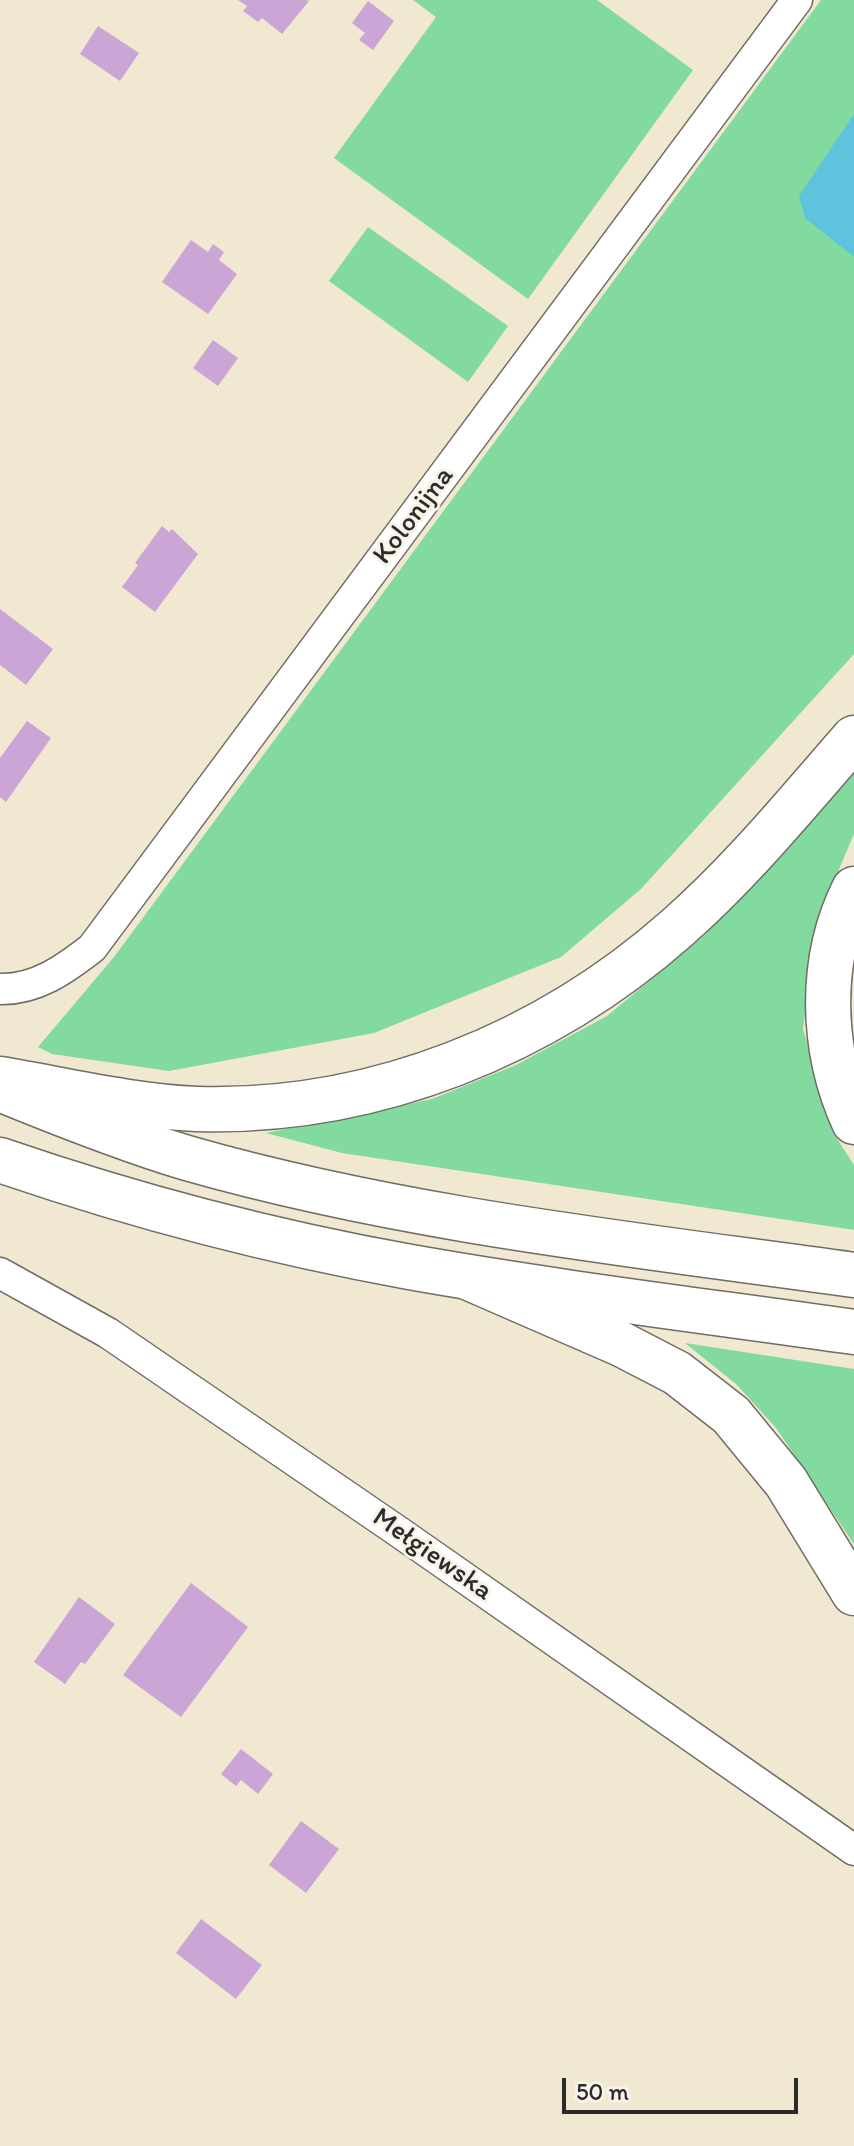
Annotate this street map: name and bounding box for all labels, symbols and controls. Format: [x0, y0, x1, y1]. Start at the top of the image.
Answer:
street label: Kolonijna [366, 461, 462, 571]
street label: Mełgiewska [365, 1501, 499, 1609]
scale bar [566, 2062, 802, 2112]
text: 50 m [576, 2077, 629, 2106]

